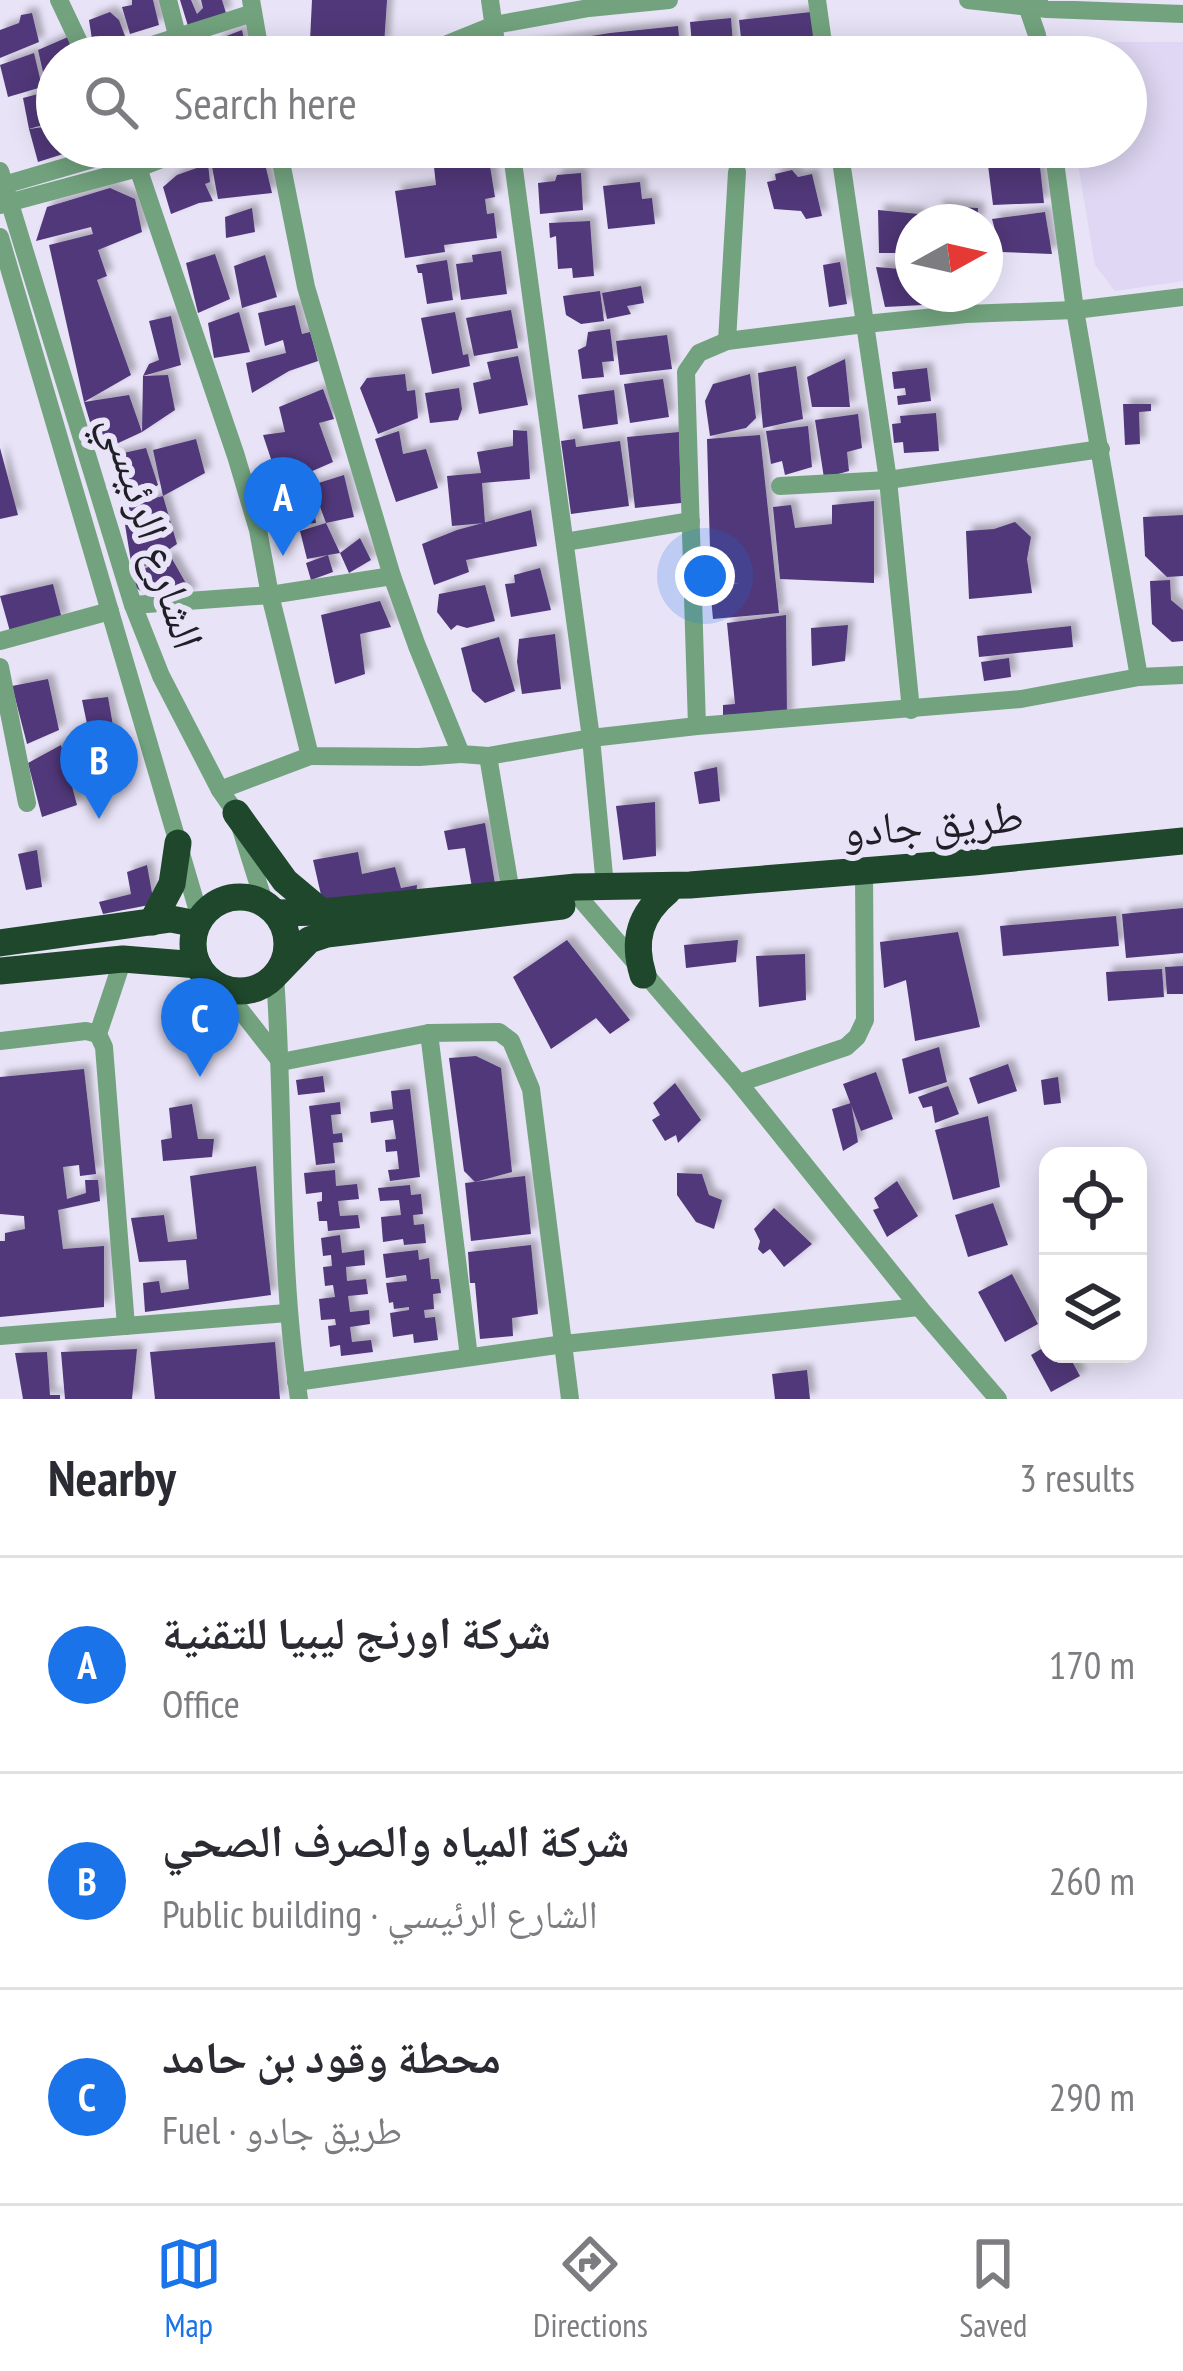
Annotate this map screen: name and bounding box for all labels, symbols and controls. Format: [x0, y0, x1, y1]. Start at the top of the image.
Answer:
search box [36, 36, 1147, 168]
icon: search [78, 69, 144, 135]
text: Search here [174, 73, 357, 131]
north arrow [895, 204, 1003, 312]
street label: الشارع الرئيسي [81, 406, 219, 658]
pin: A [244, 457, 322, 556]
your location [675, 546, 735, 606]
pin: B [60, 720, 138, 819]
street label: طريق جادو [840, 785, 1026, 859]
pin: C [161, 978, 239, 1077]
map controls [1039, 1147, 1147, 1363]
button: locate [1039, 1147, 1147, 1255]
button: layers [1039, 1255, 1147, 1363]
text: Nearby [48, 1444, 176, 1510]
text: 3 results [1019, 1452, 1135, 1503]
text: شركة اورنج ليبيا للتقنية [162, 1603, 551, 1661]
text: A [77, 1639, 97, 1690]
text: 170 m [1049, 1639, 1135, 1690]
text: Office [162, 1678, 240, 1729]
text: شركة المياه والصرف الصحي [162, 1811, 629, 1869]
text: B [77, 1855, 97, 1906]
text: 260 m [1049, 1855, 1135, 1906]
text: Public building · الشارع الرئيسي [162, 1888, 598, 1939]
text: محطة وقود بن حامد [162, 2027, 501, 2085]
text: C [78, 2071, 96, 2122]
text: 290 m [1049, 2071, 1135, 2122]
text: Fuel · طريق جادو [162, 2104, 402, 2155]
tab: Map [156, 2231, 222, 2346]
tab: Directions [533, 2231, 648, 2346]
tab: Saved [959, 2231, 1027, 2346]

